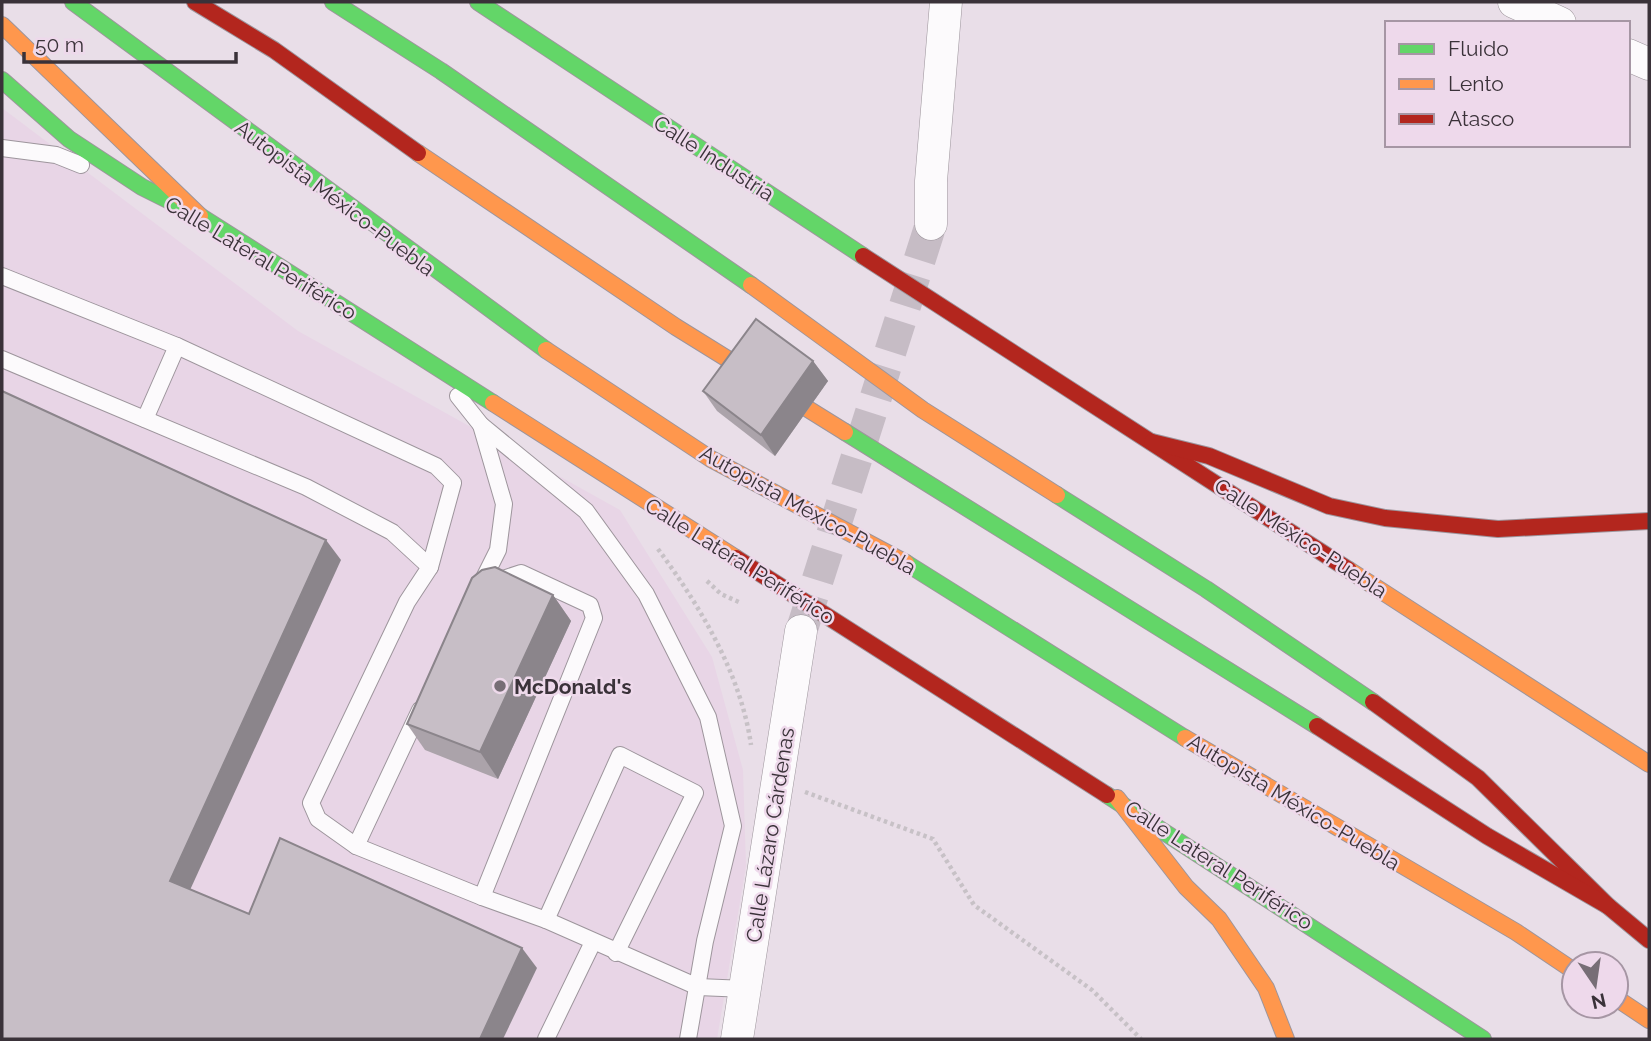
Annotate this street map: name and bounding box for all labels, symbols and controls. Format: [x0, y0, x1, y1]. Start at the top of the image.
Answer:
scale bar [24, 21, 236, 65]
legend [1385, 21, 1630, 147]
text: 50 m [35, 32, 84, 57]
text: Fluido [1448, 36, 1509, 61]
text: Lento [1448, 71, 1504, 96]
text: Atasco [1448, 106, 1514, 131]
street label: Calle Industria [649, 110, 779, 206]
street label: Autopista México-Puebla [230, 115, 440, 281]
street label: Calle Lateral Periférico [161, 191, 361, 325]
street label: Autopista México-Puebla [696, 440, 920, 580]
street label: Calle México-Puebla [1210, 473, 1392, 603]
street label: Calle Lateral Periférico [641, 492, 839, 630]
place label: McDonald's [514, 674, 632, 699]
marker: McDonald's [492, 678, 508, 694]
street label: Calle Lázaro Cárdenas [741, 726, 799, 944]
street label: Autopista México-Puebla [1183, 729, 1405, 875]
street label: Calle Lateral Periférico [1120, 795, 1318, 935]
north arrow [1560, 950, 1630, 1020]
text: N [1589, 989, 1608, 1014]

